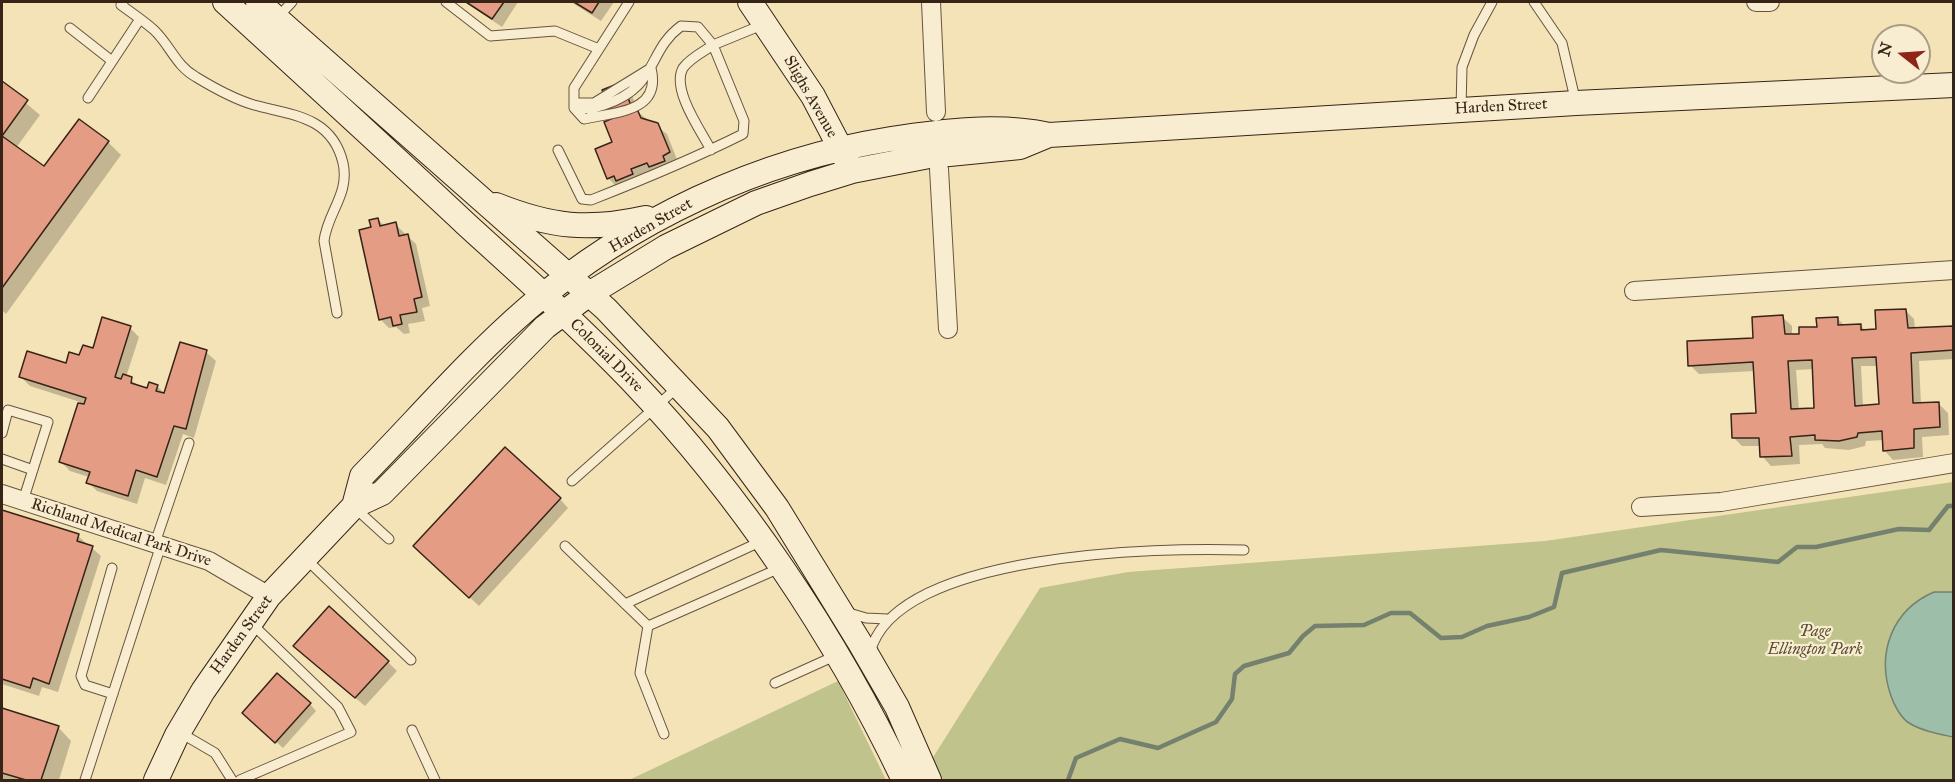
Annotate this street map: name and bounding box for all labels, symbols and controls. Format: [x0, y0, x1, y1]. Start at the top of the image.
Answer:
north arrow [1871, 24, 1931, 84]
text: N [1874, 40, 1896, 58]
street label: Slighs Avenue [779, 53, 841, 141]
street label: Harden Street [1454, 95, 1548, 119]
street label: Harden Street [606, 194, 696, 258]
street label: Colonial Drive [565, 315, 647, 397]
street label: Richland Medical Park Drive [28, 495, 214, 571]
street label: Harden Street [207, 592, 277, 678]
park label: Page Ellington Park [1767, 622, 1863, 660]

